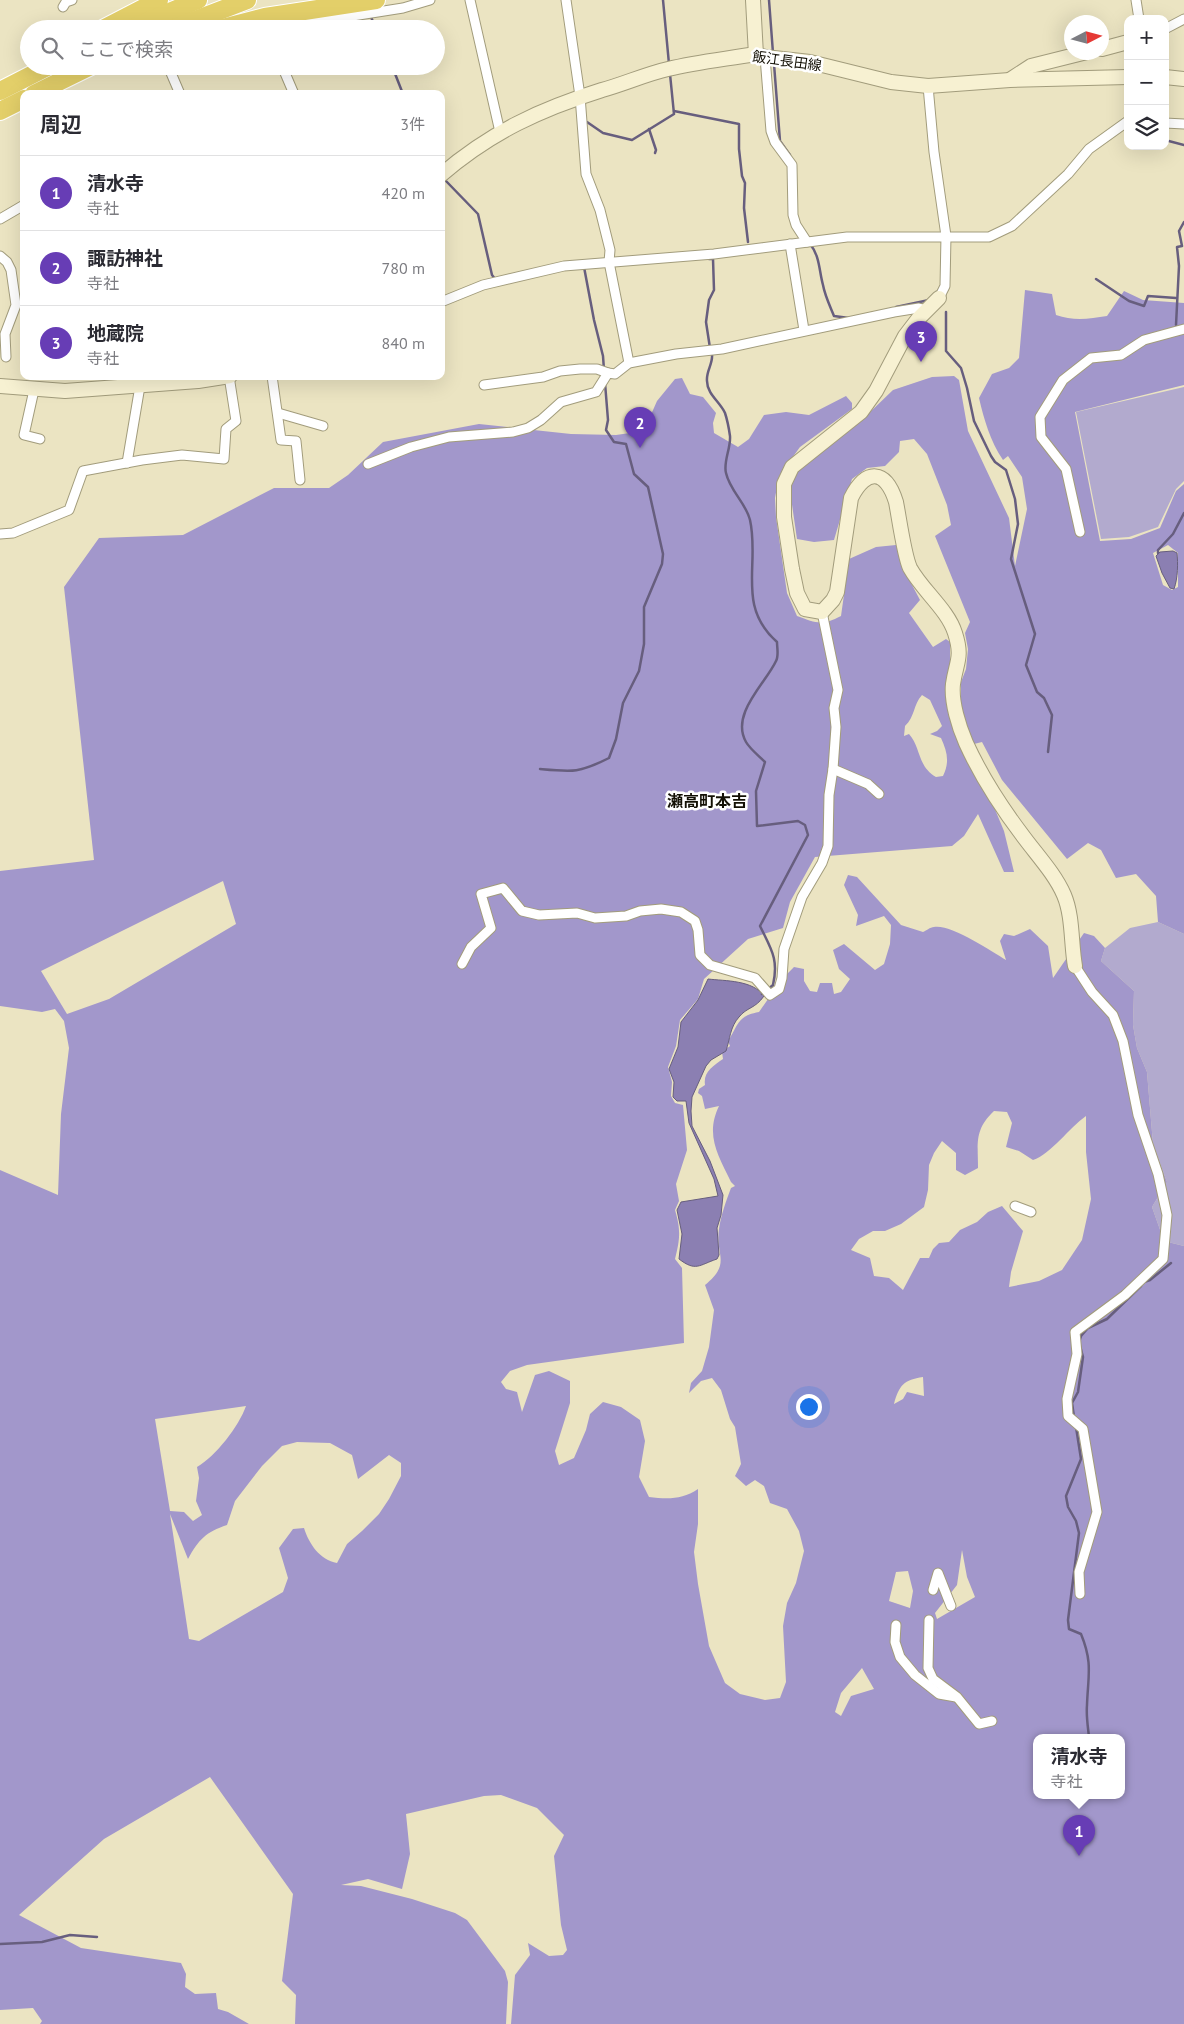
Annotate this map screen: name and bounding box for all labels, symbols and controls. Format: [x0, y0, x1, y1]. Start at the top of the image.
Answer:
north arrow [1064, 15, 1109, 60]
map controls [1124, 15, 1169, 150]
button: + [1124, 15, 1169, 60]
search box [20, 20, 445, 75]
icon: search [38, 34, 66, 62]
text: ここで検索 [78, 37, 173, 61]
street label: 飯江長田線 [751, 47, 823, 75]
button: − [1124, 60, 1169, 105]
button: layers [1124, 105, 1169, 150]
text: 周辺 [40, 111, 82, 138]
text: 3件 [400, 114, 425, 134]
text: 清水寺 [87, 171, 144, 195]
text: 1 [51, 183, 61, 203]
text: 420 m [382, 183, 425, 203]
text: 寺社 [87, 198, 119, 218]
text: 諏訪神社 [87, 246, 163, 270]
text: 2 [51, 258, 61, 278]
text: 780 m [382, 258, 425, 278]
text: 寺社 [87, 273, 119, 293]
text: 地蔵院 [87, 321, 144, 345]
pin: 3 [905, 321, 937, 362]
text: 3 [51, 333, 61, 353]
text: 840 m [382, 333, 425, 353]
text: 寺社 [87, 348, 119, 368]
pin: 2 [624, 407, 656, 448]
district label: 瀬高町本吉 [667, 791, 747, 811]
your location [796, 1394, 822, 1420]
popup [1033, 1734, 1125, 1799]
text: 清水寺 [1050, 1744, 1108, 1768]
text: 寺社 [1050, 1771, 1083, 1791]
pin: 1 [1063, 1815, 1095, 1856]

